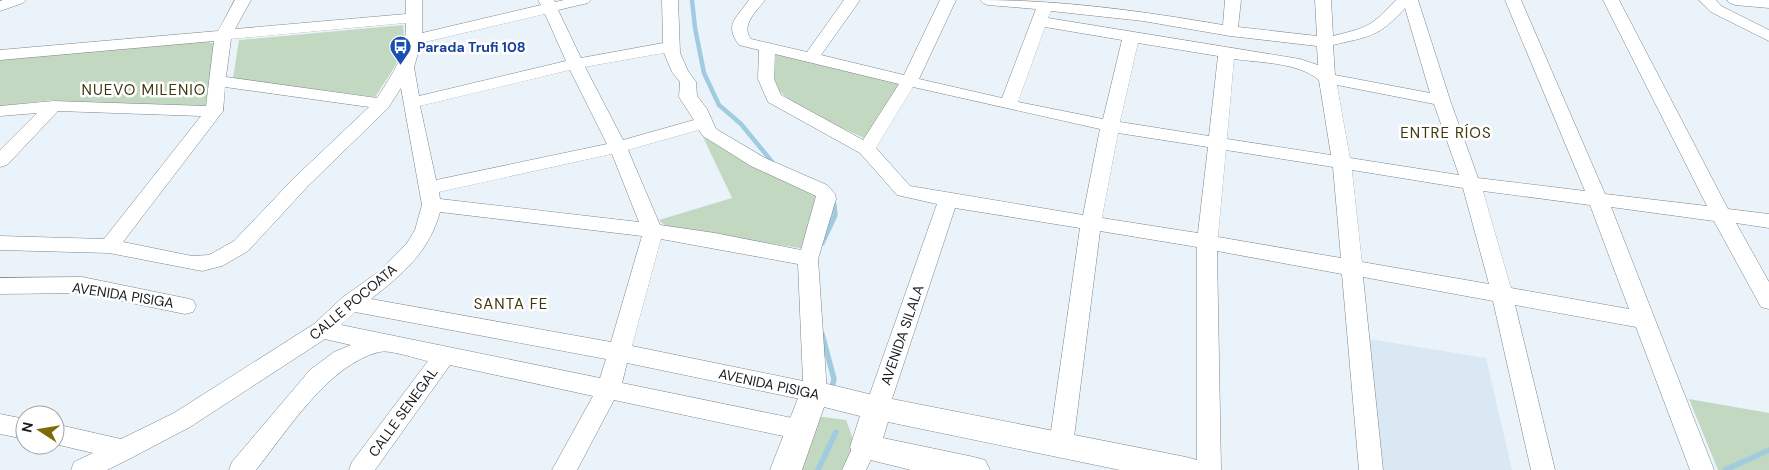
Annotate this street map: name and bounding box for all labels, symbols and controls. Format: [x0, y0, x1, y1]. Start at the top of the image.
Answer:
bus stop icon: Parada Trufi 108 [389, 35, 413, 66]
place label: Parada Trufi 108 [417, 38, 526, 56]
district label: NUEVO MILENIO [82, 80, 206, 100]
district label: ENTRE RÍOS [1400, 123, 1492, 143]
street label: CALLE POCOATA [306, 260, 400, 344]
street label: AVENIDA PISIGA [71, 278, 175, 312]
street label: AVENIDA SILALA [876, 282, 928, 388]
district label: SANTA FE [474, 294, 548, 314]
street label: CALLE SENEGAL [364, 364, 442, 460]
street label: AVENIDA PISIGA [717, 365, 821, 403]
north arrow [15, 405, 65, 455]
text: N [17, 420, 37, 434]

